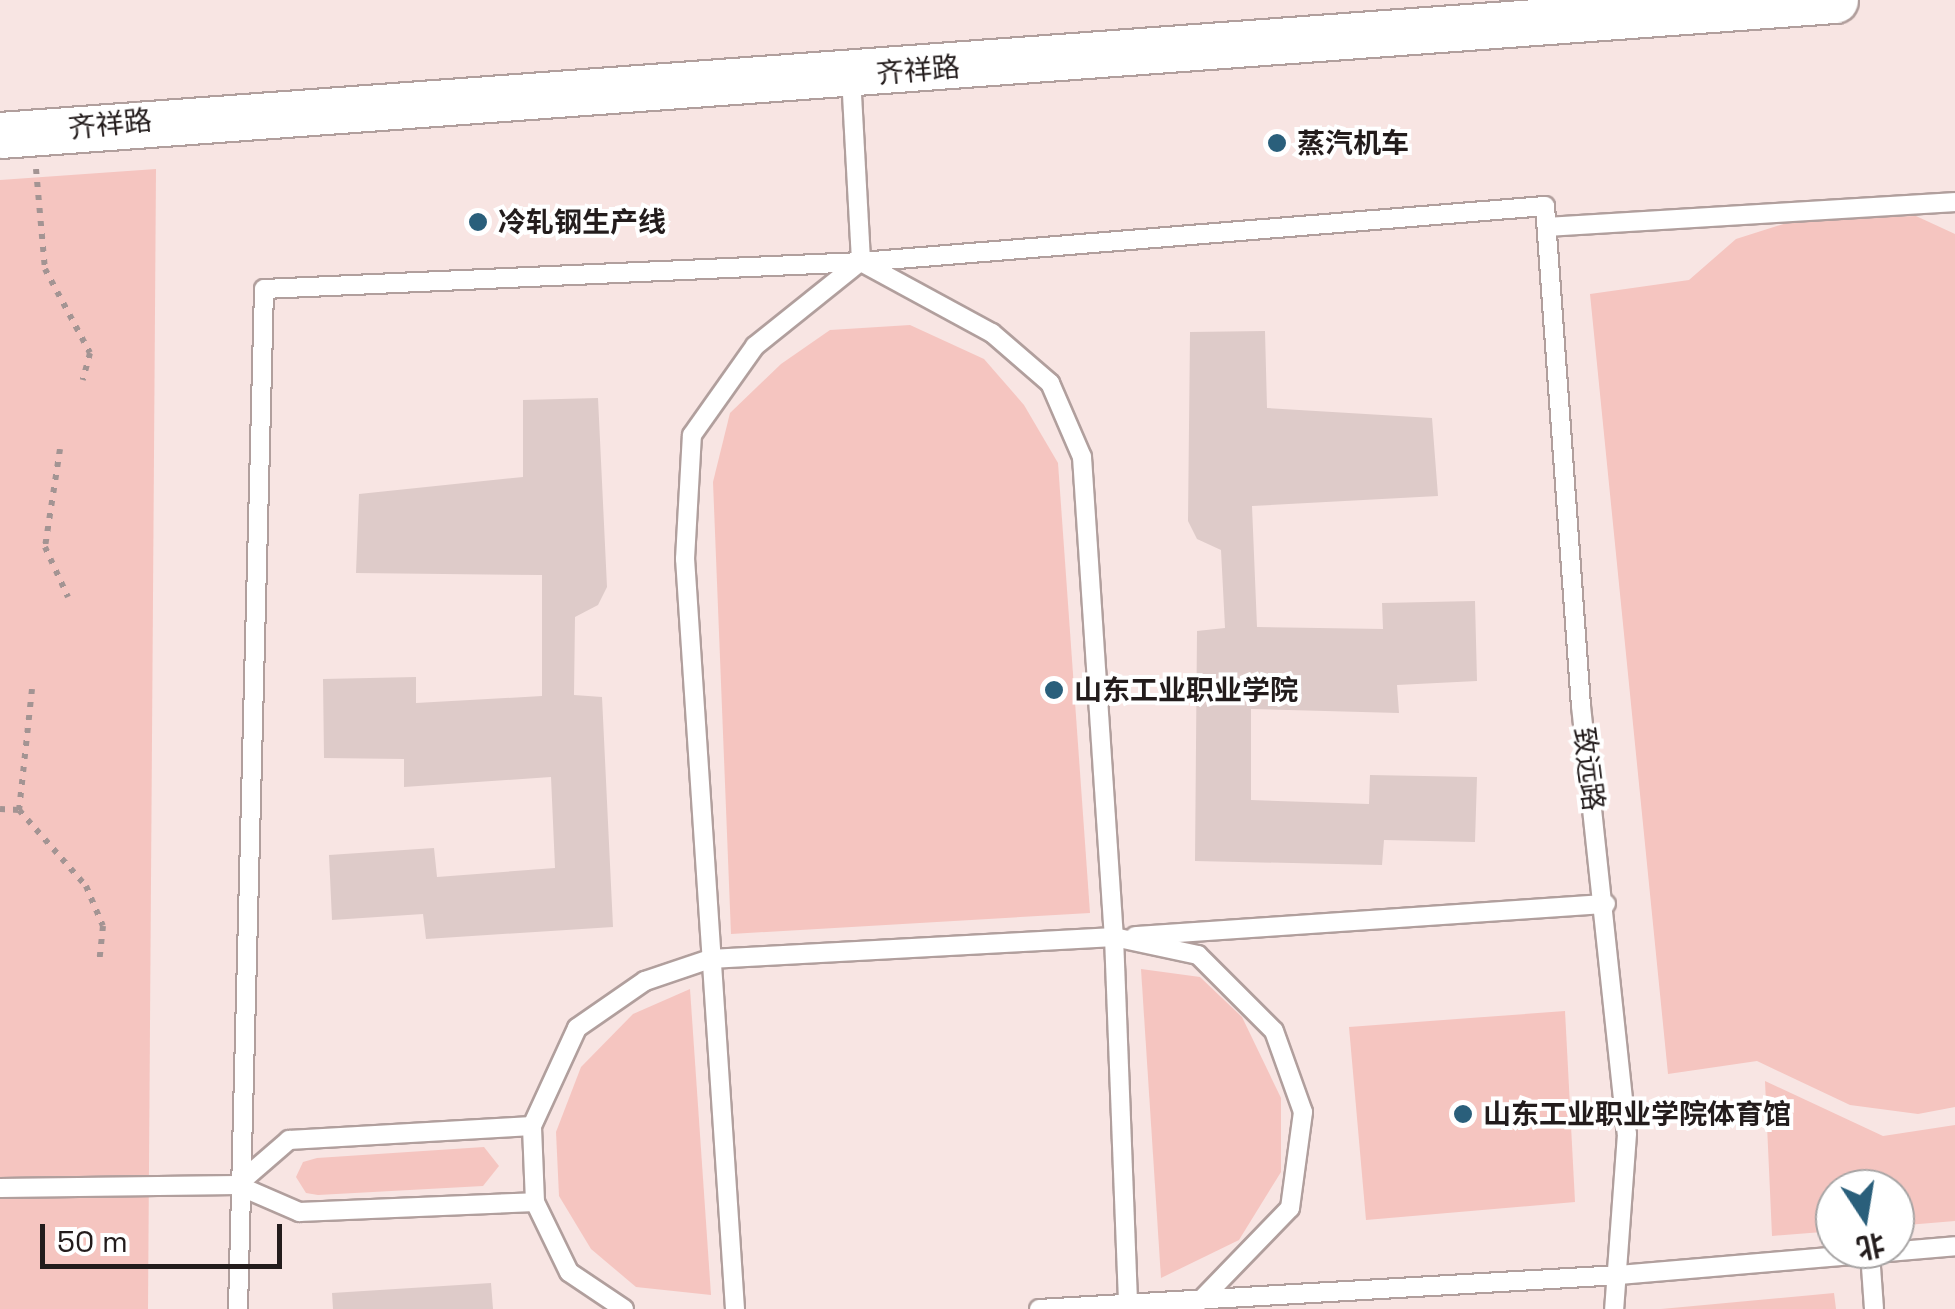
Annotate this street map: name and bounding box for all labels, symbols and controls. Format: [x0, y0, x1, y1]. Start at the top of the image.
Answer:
street label: 齐祥路 [875, 50, 961, 90]
street label: 齐祥路 [66, 103, 154, 145]
place label: 蒸汽机车 [1297, 126, 1409, 160]
marker: 蒸汽机车 [1266, 132, 1288, 154]
place label: 冷轧钢生产线 [498, 205, 666, 239]
marker: 冷轧钢生产线 [467, 211, 489, 233]
place label: 山东工业职业学院 [1074, 673, 1298, 707]
marker: 山东工业职业学院 [1043, 679, 1065, 701]
street label: 致远路 [1567, 725, 1611, 813]
place label: 山东工业职业学院体育馆 [1483, 1097, 1791, 1131]
marker: 山东工业职业学院体育馆 [1452, 1103, 1474, 1125]
north arrow [1815, 1169, 1915, 1269]
scale bar [45, 1204, 288, 1266]
text: 50 m [57, 1222, 128, 1261]
text: 北 [1853, 1226, 1888, 1267]

